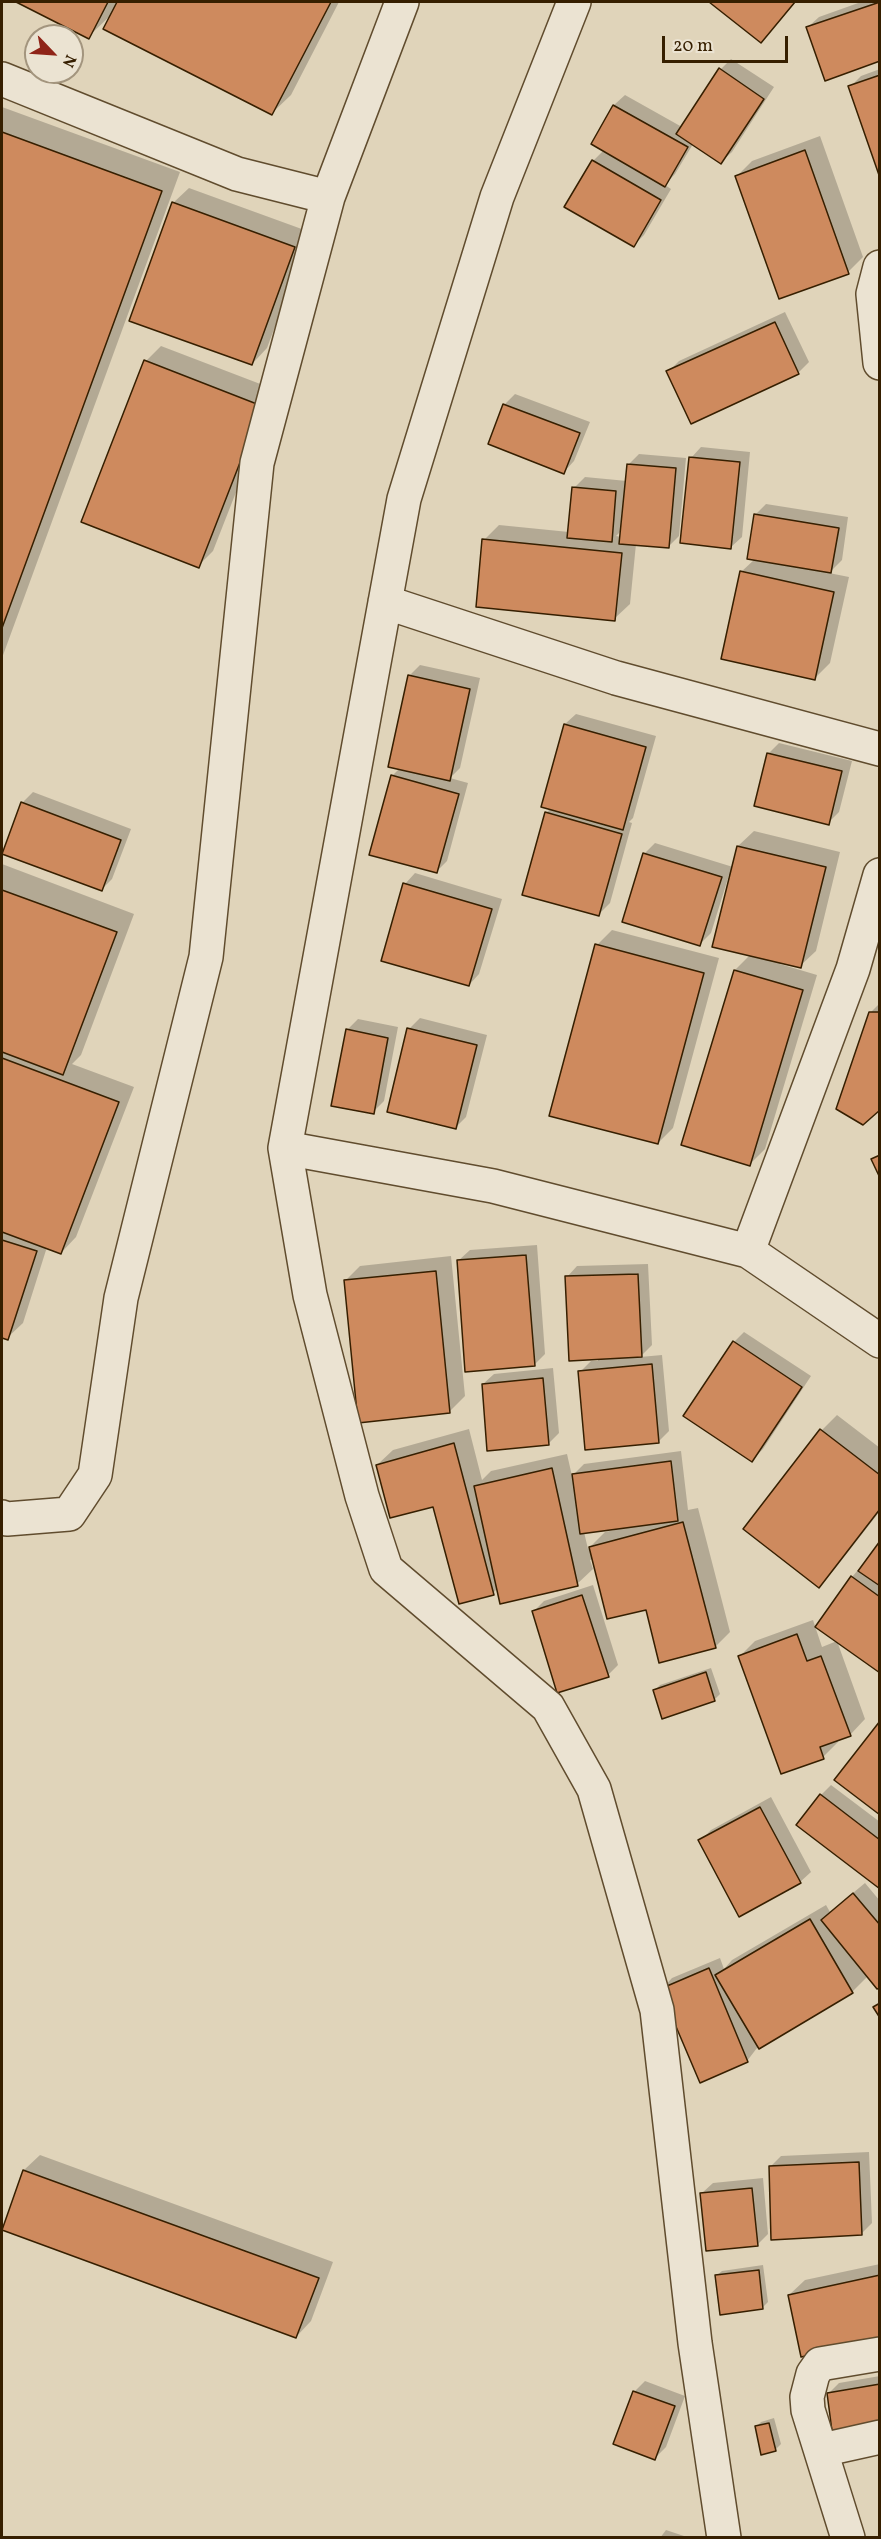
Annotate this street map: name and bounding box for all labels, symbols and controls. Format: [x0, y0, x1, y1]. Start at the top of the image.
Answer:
north arrow [24, 24, 84, 84]
scale bar [665, 24, 791, 62]
text: 20 m [673, 34, 713, 59]
text: N [56, 51, 81, 71]

